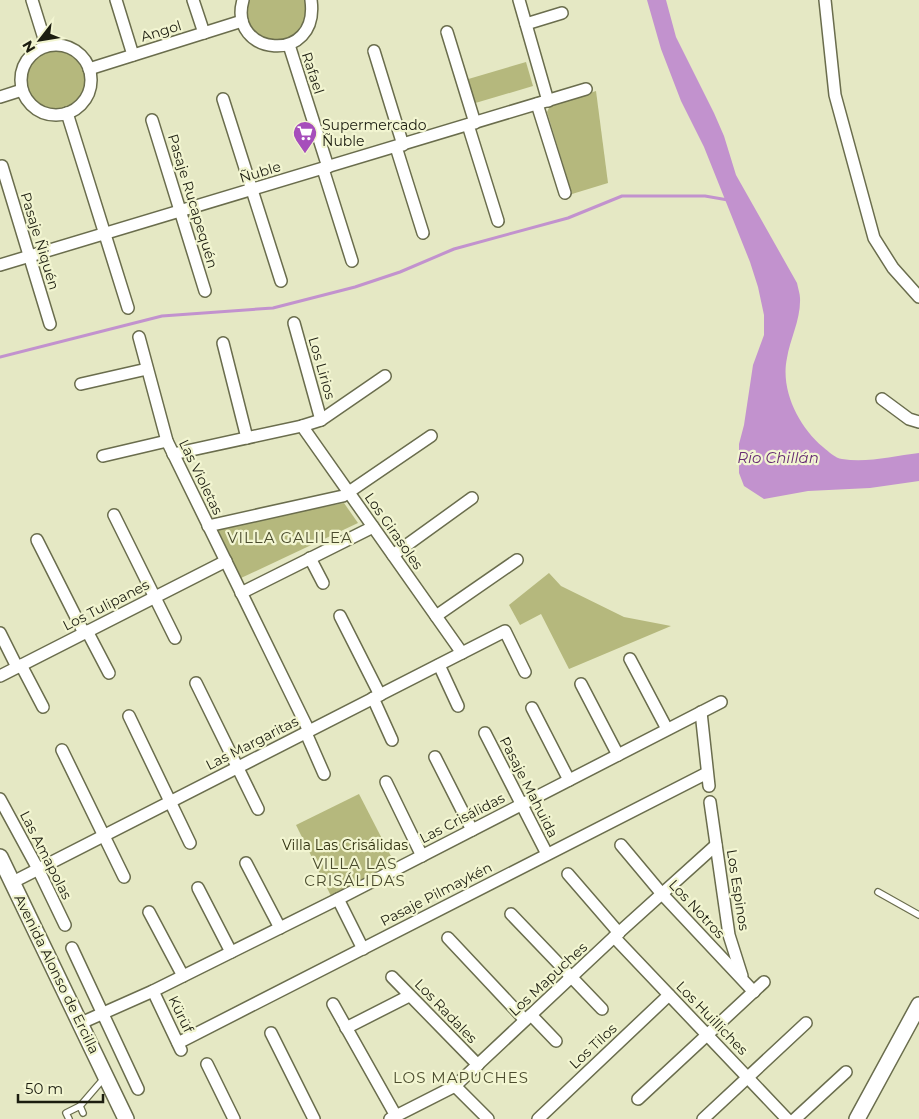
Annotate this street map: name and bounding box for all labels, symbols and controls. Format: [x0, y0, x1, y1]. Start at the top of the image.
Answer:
north arrow [15, 15, 65, 65]
street label: Angol [138, 16, 184, 46]
text: N [18, 37, 39, 56]
street label: Rafael [298, 50, 328, 96]
place label: Supermercado Ñuble [322, 116, 427, 150]
supermarket icon: Supermercado Ñuble [292, 120, 318, 154]
street label: Pasaje Rucapequén [164, 132, 222, 270]
street label: Ñuble [237, 157, 283, 187]
street label: Pasaje Ñiquén [17, 190, 63, 292]
street label: Los Lirios [304, 335, 340, 402]
street label: Las Violetas [175, 436, 227, 518]
water label: Río Chillán [737, 448, 819, 467]
street label: Los Girasoles [361, 489, 427, 573]
district label: VILLA GALILEA [227, 528, 353, 547]
street label: Los Tulipanes [60, 575, 152, 635]
street label: Las Margaritas [203, 712, 301, 774]
street label: Pasaje Mahuida [496, 733, 562, 841]
street label: Las Crisálidas [416, 789, 508, 847]
street label: Las Amapolas [16, 808, 76, 903]
park label: Villa Las Crisálidas [282, 836, 408, 854]
street label: Los Espinos [723, 848, 753, 932]
district label: VILLA LAS CRISÁLIDAS [304, 854, 406, 890]
street label: Pasaje Pilmaykén [377, 858, 495, 930]
street label: Los Notros [665, 876, 729, 942]
street label: Avenida Alonso de Ercilla [11, 891, 103, 1057]
street label: Los Mapuches [505, 938, 591, 1020]
street label: Los Radales [411, 975, 481, 1047]
street label: Los Huilliches [672, 977, 752, 1059]
street label: Kürüf [164, 993, 198, 1037]
street label: Los Tilos [565, 1019, 621, 1073]
district label: LOS MAPUCHES [393, 1068, 529, 1087]
scale bar [18, 1072, 102, 1104]
text: 50 m [25, 1079, 63, 1098]

